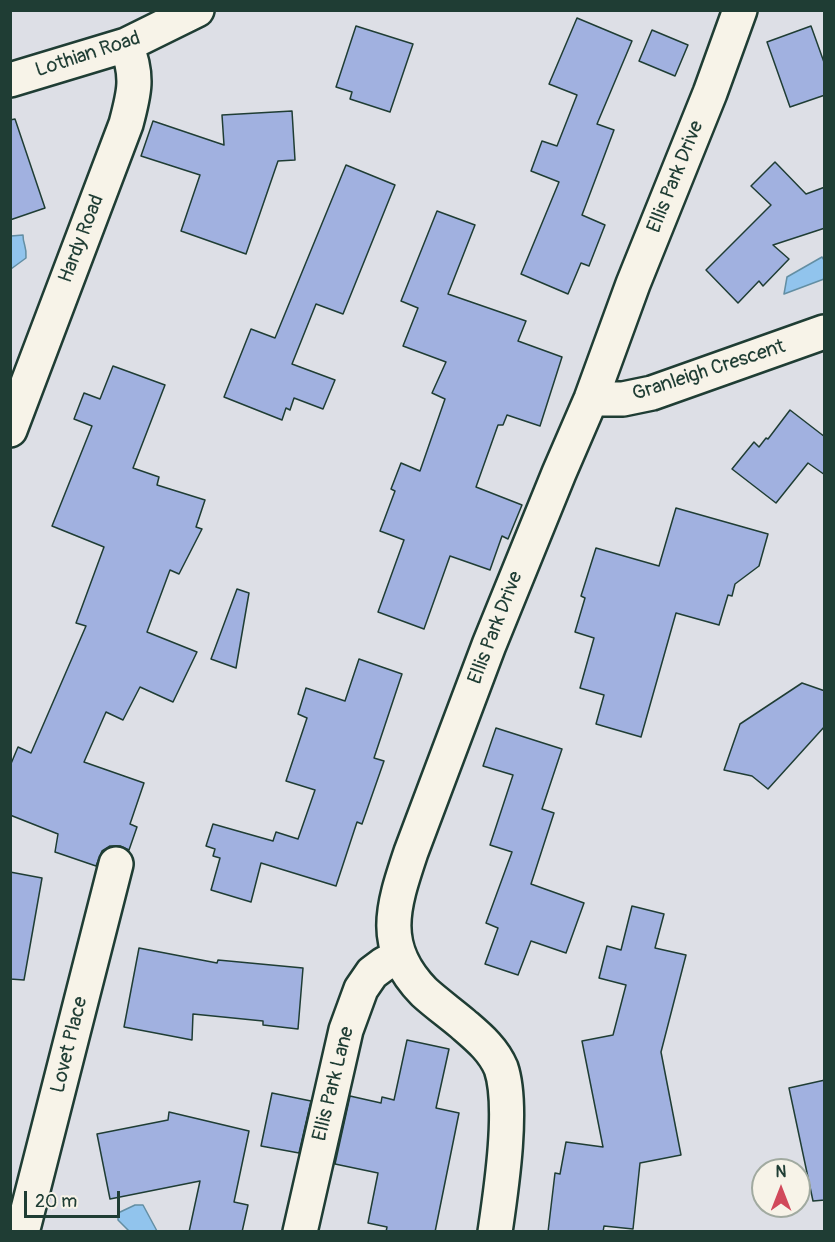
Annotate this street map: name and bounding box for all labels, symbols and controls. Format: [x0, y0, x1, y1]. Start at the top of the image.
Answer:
street label: Lothian Road [32, 27, 144, 83]
street label: Ellis Park Drive [643, 117, 709, 237]
street label: Hardy Road [54, 191, 110, 287]
street label: Granleigh Crescent [630, 335, 788, 407]
street label: Ellis Park Drive [464, 568, 528, 688]
street label: Lovet Place [46, 994, 94, 1096]
street label: Ellis Park Lane [308, 1024, 360, 1144]
north arrow [751, 1158, 811, 1218]
text: N [776, 1162, 786, 1182]
scale bar [27, 1179, 123, 1217]
text: 20 m [35, 1190, 77, 1213]

